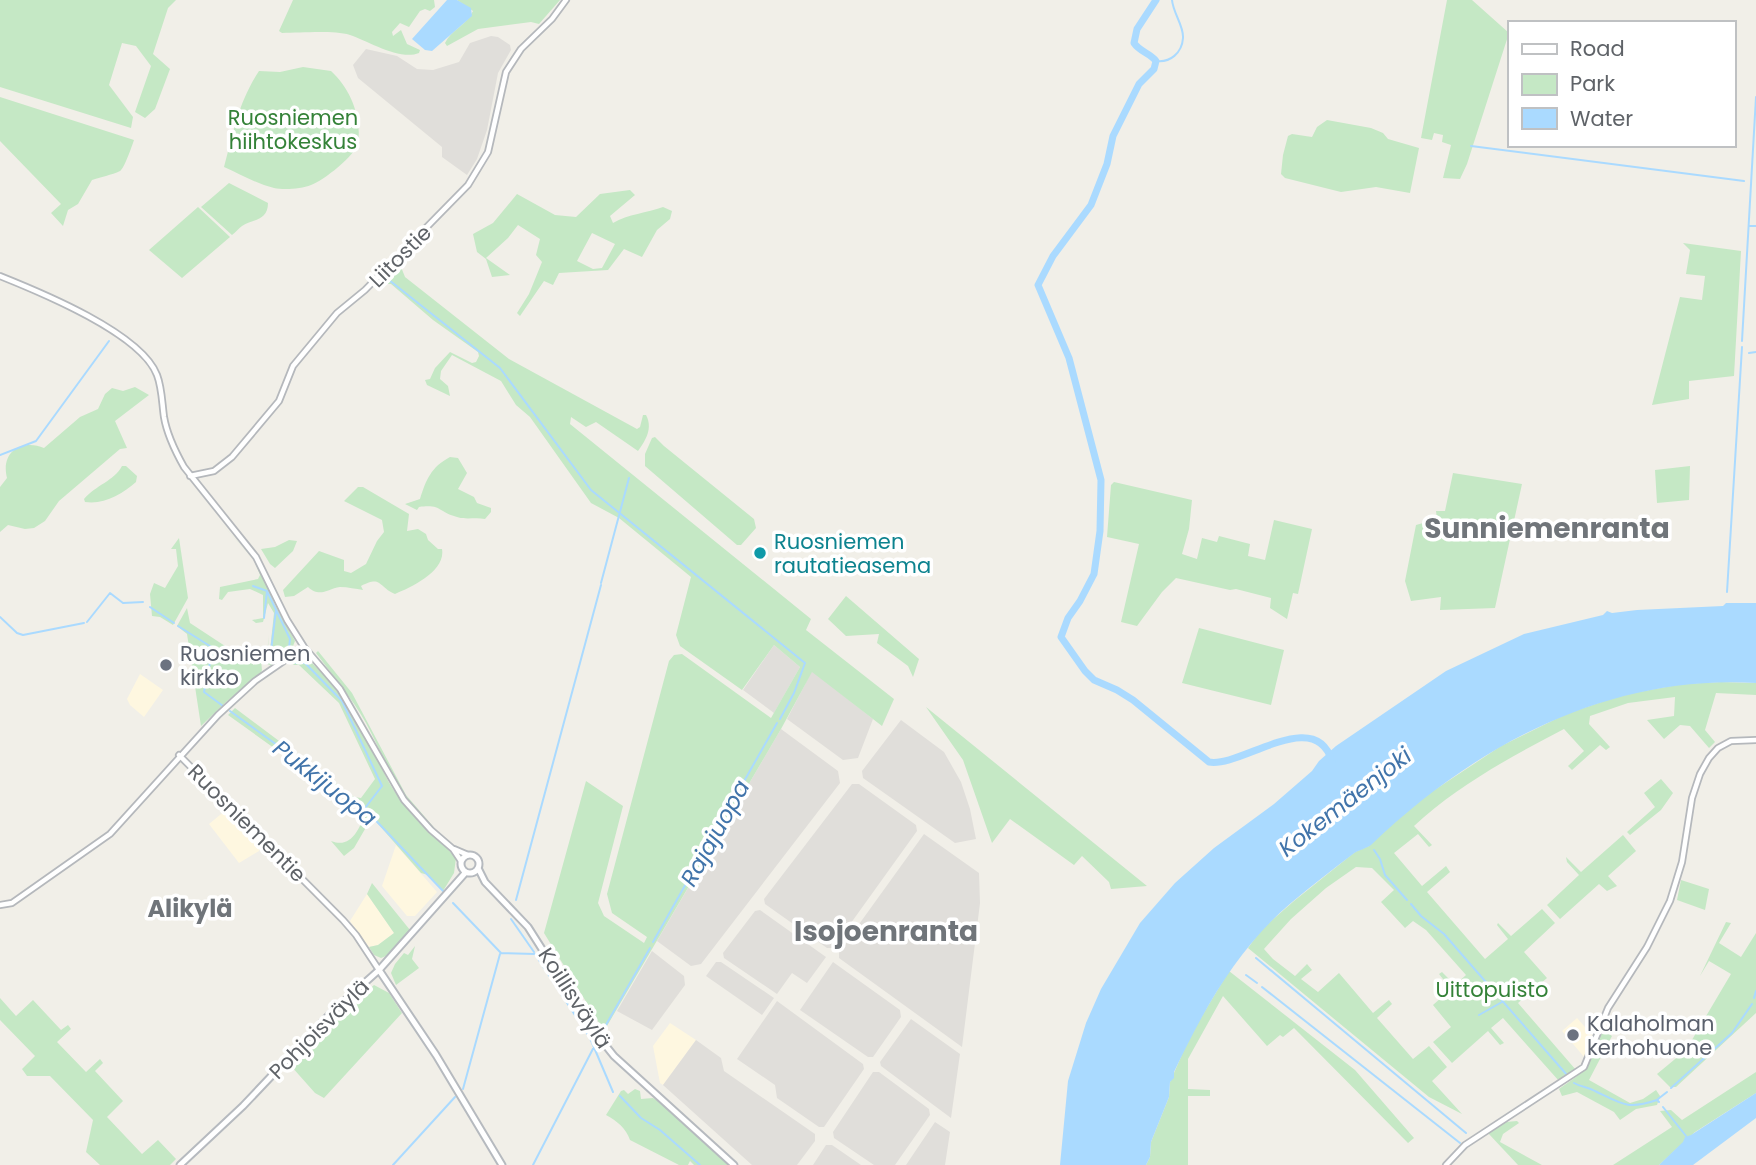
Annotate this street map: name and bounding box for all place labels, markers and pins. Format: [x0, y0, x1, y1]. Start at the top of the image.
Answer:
place label: Ruosniemen rautatieasema [774, 527, 931, 580]
marker: Ruosniemen rautatieasema [752, 545, 768, 561]
place label: Ruosniemen kirkko [180, 639, 310, 692]
marker: Ruosniemen kirkko [158, 657, 174, 673]
place label: Kalaholman kerhohuone [1587, 1009, 1714, 1062]
marker: Kalaholman kerhohuone [1565, 1027, 1581, 1043]

